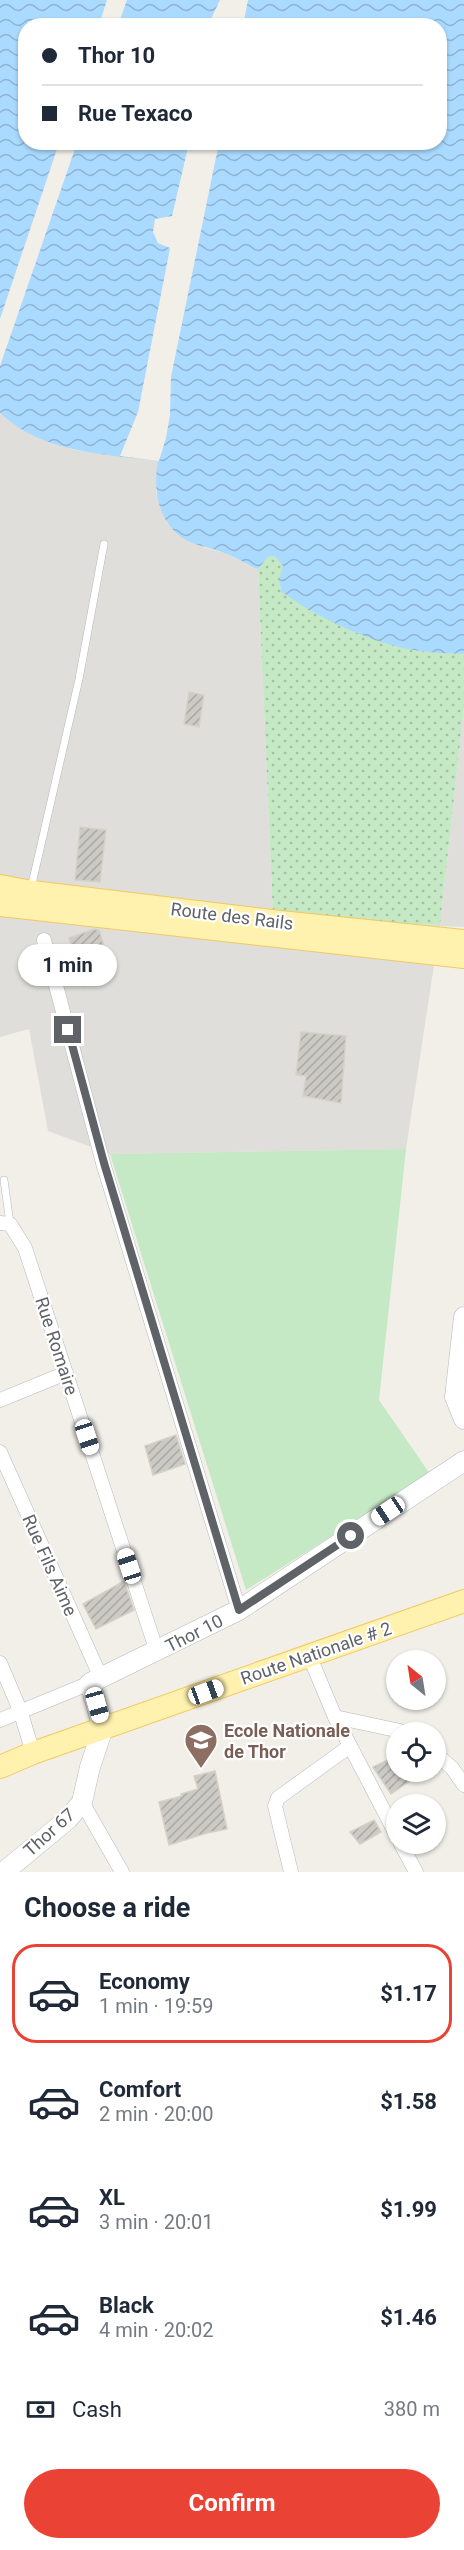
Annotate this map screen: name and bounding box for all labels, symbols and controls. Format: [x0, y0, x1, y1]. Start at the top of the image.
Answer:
text: Thor 10 [78, 43, 155, 68]
text: Rue Texaco [78, 101, 193, 126]
street label: Route des Rails [169, 898, 295, 934]
callout: 1 min [19, 943, 118, 985]
text: 1 min [42, 953, 93, 977]
route end [54, 1016, 81, 1043]
street label: Rue Romaire [31, 1294, 83, 1398]
car [73, 1417, 101, 1457]
car [368, 1493, 408, 1529]
street label: Rue Fils Aime [18, 1511, 82, 1619]
route start [337, 1522, 364, 1549]
car [115, 1546, 143, 1586]
street label: Thor 10 [162, 1610, 226, 1656]
street label: Route Nationale # 2 [238, 1617, 394, 1689]
north arrow [386, 1650, 446, 1710]
map controls [386, 1650, 446, 1854]
car [186, 1677, 226, 1707]
car [83, 1685, 111, 1725]
place label: Ecole Nationale de Thor [224, 1720, 350, 1762]
school or university icon: Ecole Nationale de Thor [183, 1722, 219, 1769]
button: locate [386, 1722, 446, 1782]
button: layers [386, 1794, 446, 1854]
street label: Thor 67 [19, 1804, 79, 1860]
text: Choose a ride [24, 1892, 190, 1924]
icon: car [27, 1967, 81, 2021]
text: Economy [99, 1969, 190, 1994]
text: $1.17 [380, 1981, 437, 2006]
text: 1 min · 19:59 [99, 1994, 214, 2018]
icon: car [27, 2075, 81, 2129]
text: Comfort [99, 2077, 181, 2102]
text: $1.58 [380, 2089, 437, 2114]
text: 2 min · 20:00 [99, 2102, 214, 2126]
icon: car [27, 2183, 81, 2237]
text: XL [99, 2185, 125, 2210]
text: $1.99 [380, 2197, 437, 2222]
text: 3 min · 20:01 [99, 2210, 214, 2234]
icon: car [27, 2291, 81, 2345]
text: Black [99, 2293, 154, 2318]
text: $1.46 [380, 2305, 437, 2330]
text: 4 min · 20:02 [99, 2318, 214, 2342]
icon: cash [24, 2393, 57, 2426]
text: Cash [72, 2397, 122, 2422]
text: 380 m [384, 2397, 440, 2421]
button: Confirm [24, 2469, 440, 2538]

